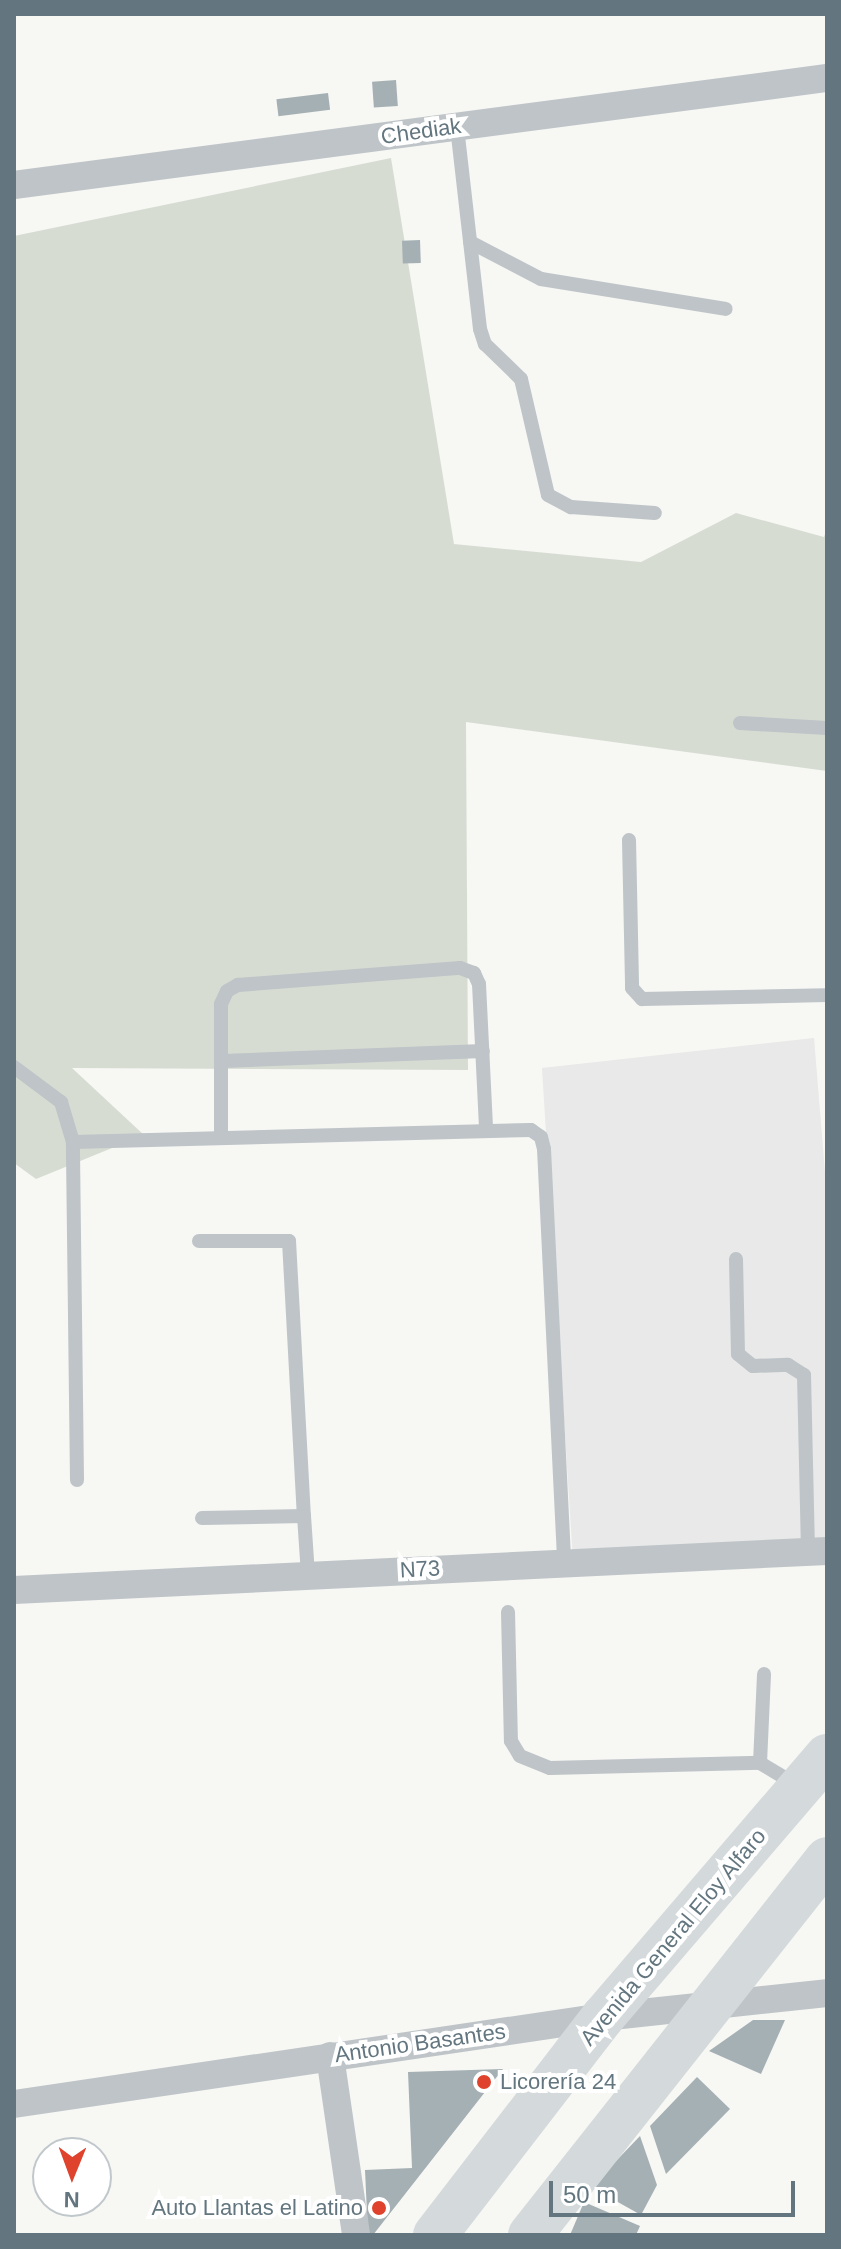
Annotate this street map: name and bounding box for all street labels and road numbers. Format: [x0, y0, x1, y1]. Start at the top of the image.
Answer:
street label: Chediak [379, 112, 463, 150]
street label: N73 [399, 1555, 441, 1583]
street label: Avenida General Eloy Alfaro [574, 1823, 772, 2051]
street label: Antonio Basantes [333, 2018, 507, 2068]

